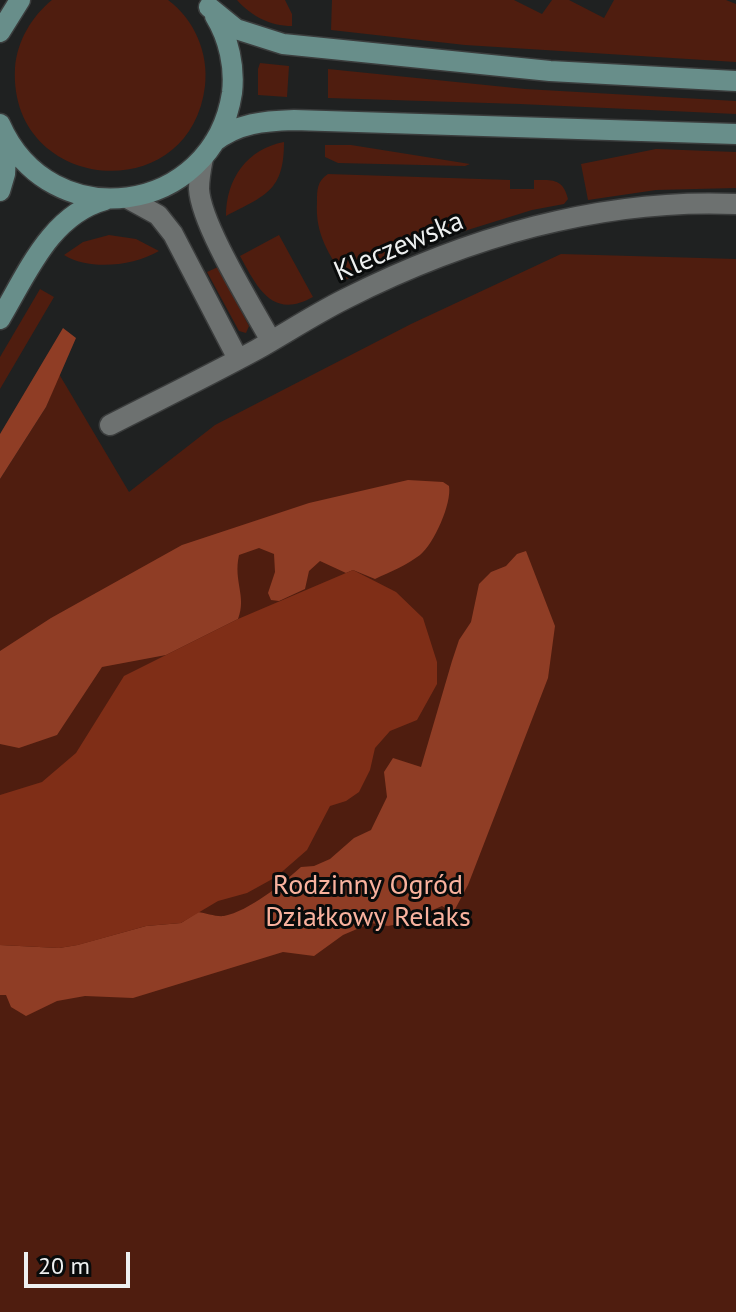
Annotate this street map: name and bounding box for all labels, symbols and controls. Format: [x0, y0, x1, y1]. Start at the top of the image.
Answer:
street label: Kleczewska [329, 205, 469, 289]
park label: Rodzinny Ogród Działkowy Relaks [265, 869, 471, 935]
scale bar [28, 1236, 134, 1286]
text: 20 m [38, 1250, 90, 1281]

